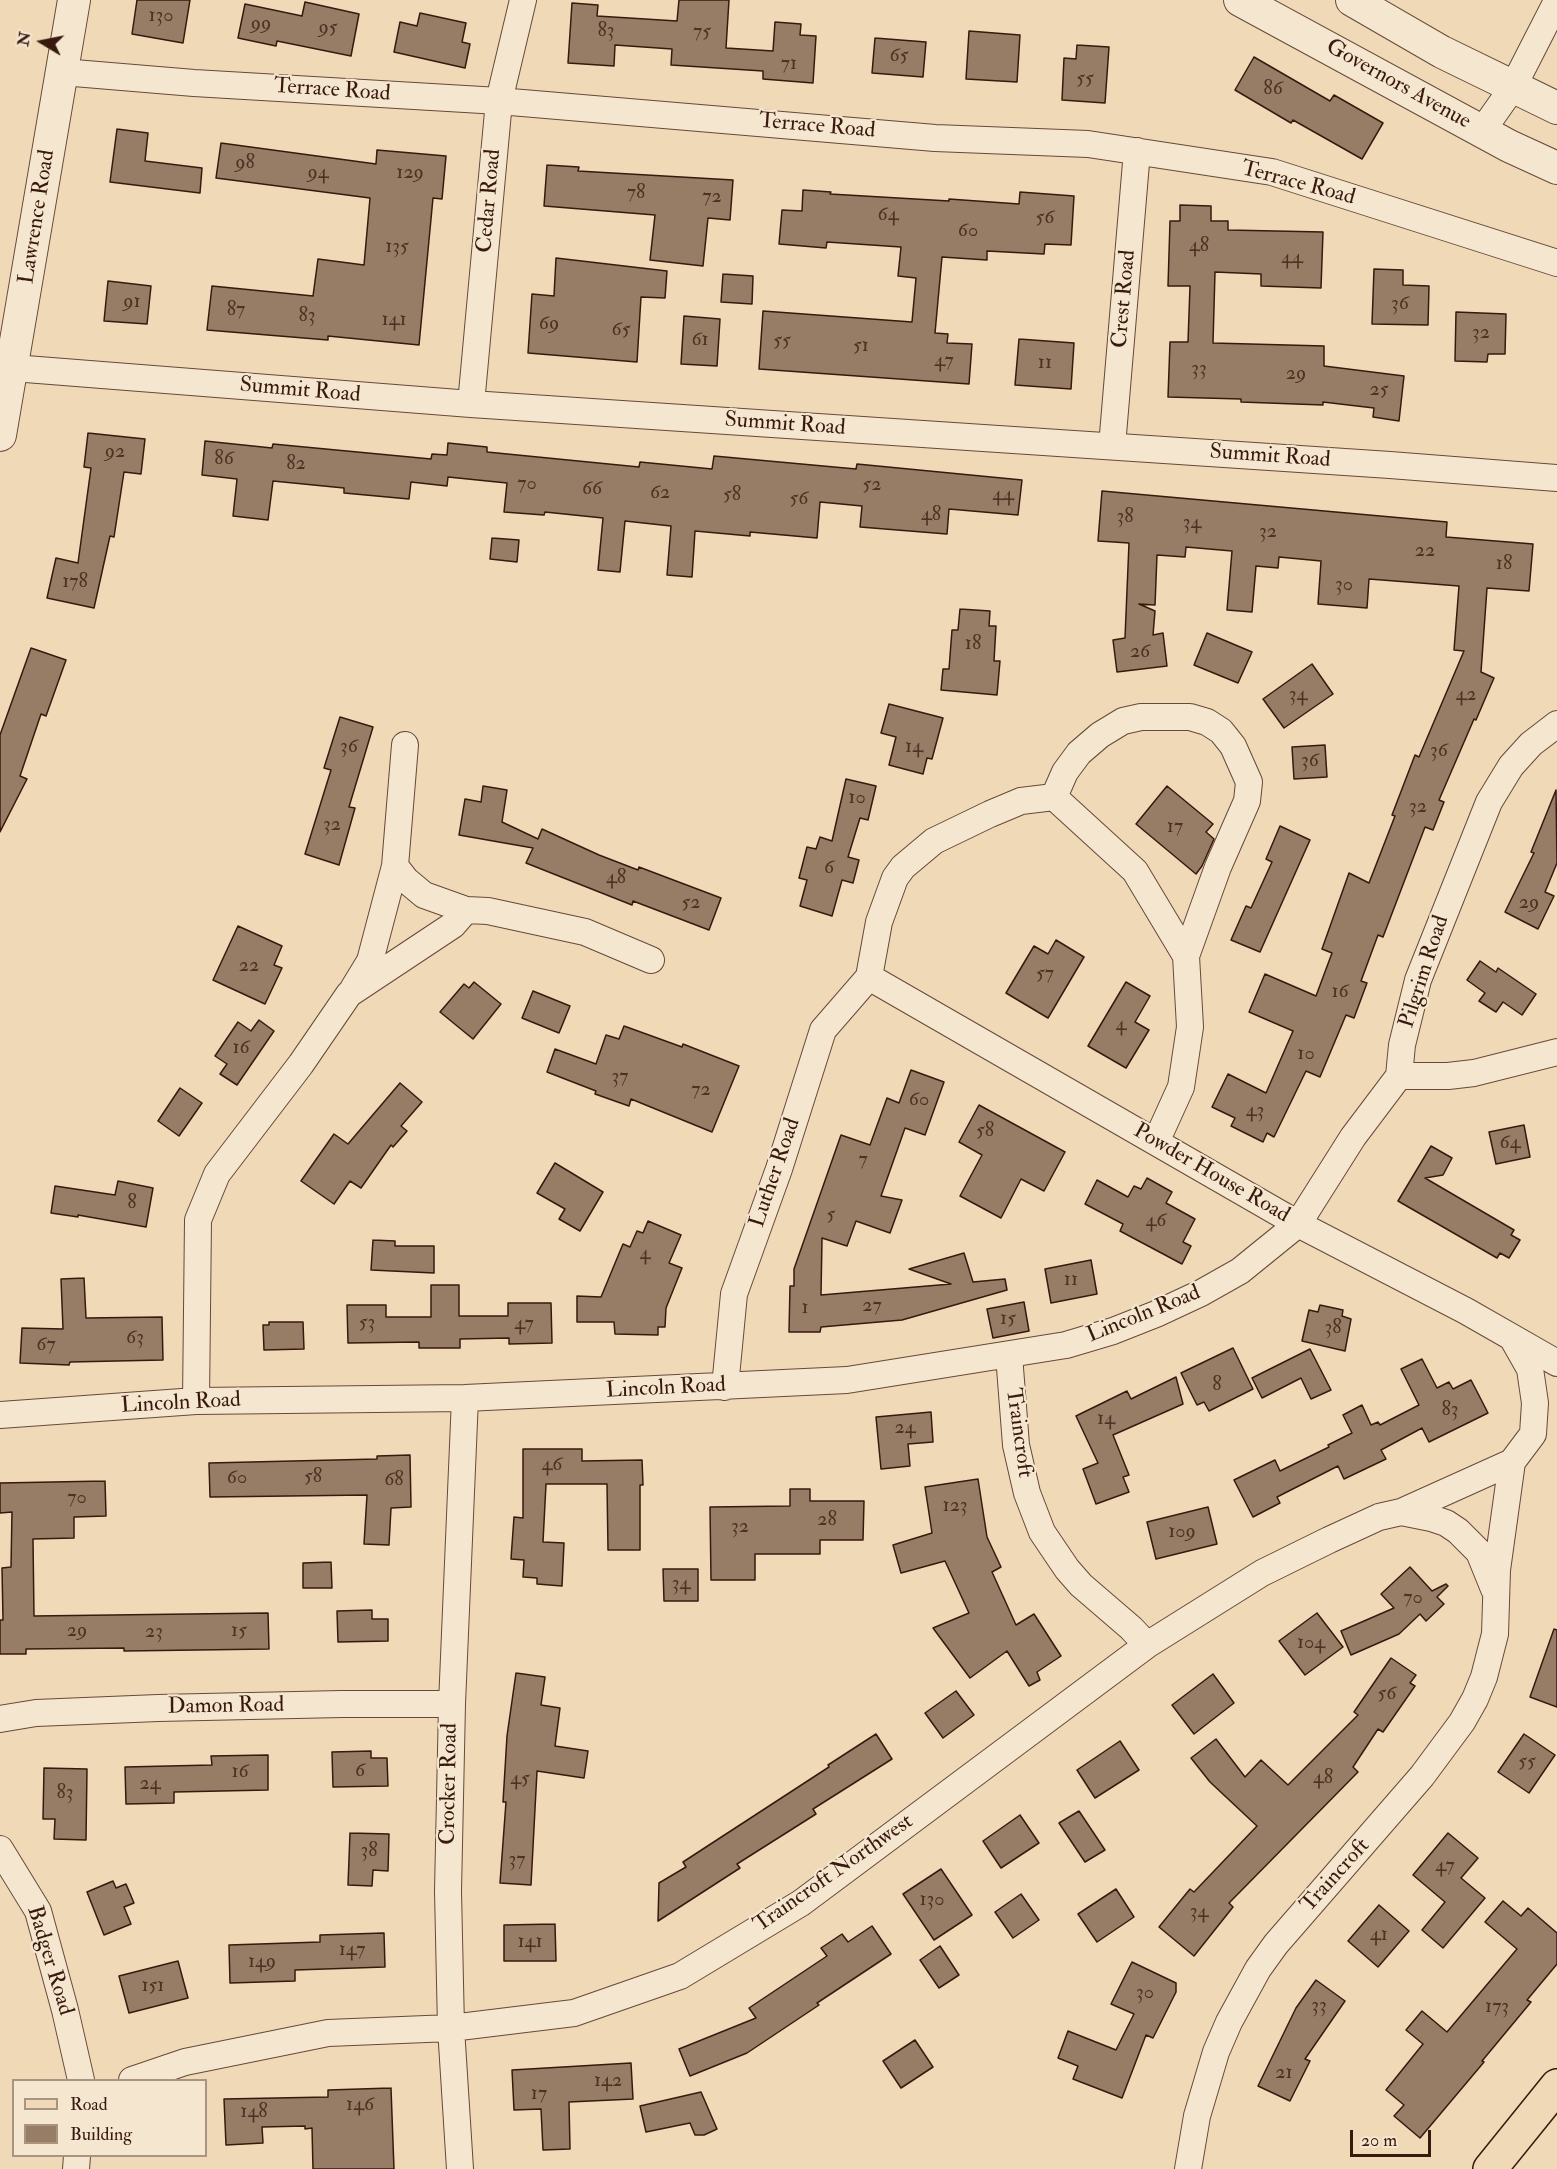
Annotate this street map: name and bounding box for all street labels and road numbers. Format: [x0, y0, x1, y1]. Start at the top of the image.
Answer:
street label: Governors Avenue [1321, 34, 1475, 136]
street label: Terrace Road [273, 74, 391, 108]
street label: Terrace Road [758, 109, 876, 145]
street label: Lawrence Road [14, 148, 62, 286]
street label: Cedar Road [472, 148, 508, 254]
street label: Terrace Road [1238, 156, 1358, 212]
street label: Crest Road [1108, 249, 1142, 349]
street label: Summit Road [239, 373, 361, 409]
street label: Summit Road [724, 408, 846, 442]
street label: Summit Road [1209, 440, 1331, 474]
street label: Pilgrim Road [1394, 912, 1456, 1032]
street label: Luther Road [745, 1115, 807, 1231]
street label: Powder House Road [1128, 1119, 1294, 1229]
street label: Lincoln Road [1083, 1280, 1205, 1350]
street label: Lincoln Road [605, 1373, 727, 1405]
street label: Traincroft [999, 1387, 1037, 1479]
street label: Lincoln Road [120, 1388, 242, 1420]
street label: Damon Road [168, 1693, 284, 1721]
street label: Crocker Road [436, 1723, 464, 1845]
street label: Traincroft Northwest [749, 1809, 919, 1939]
street label: Traincroft [1296, 1834, 1376, 1918]
street label: Badger Road [20, 1903, 78, 2019]

